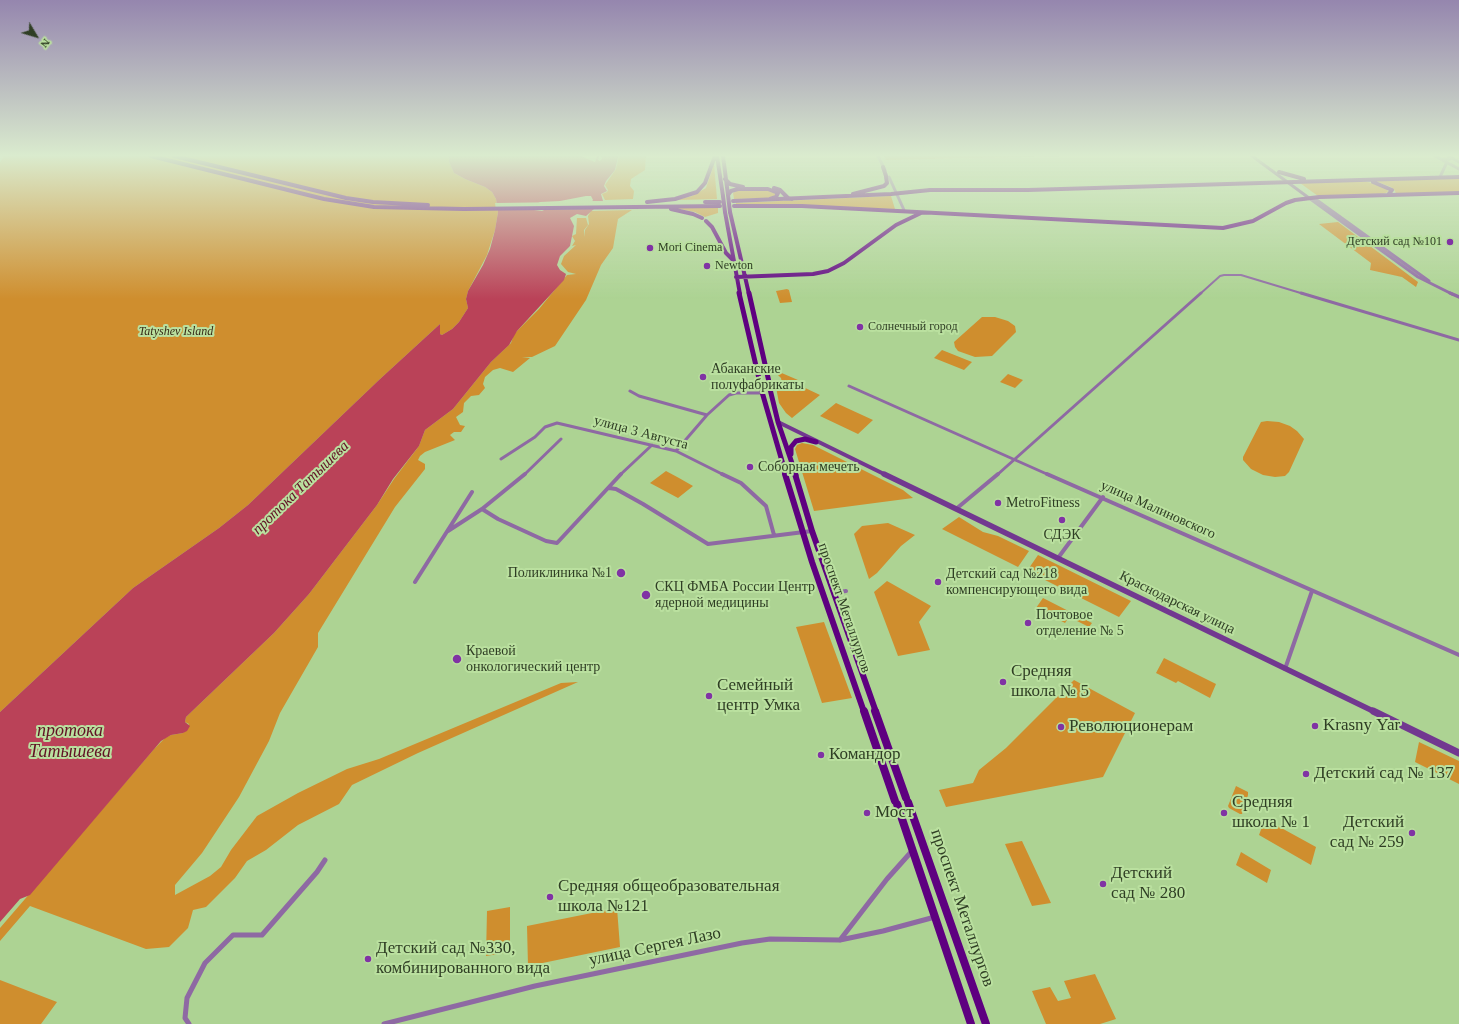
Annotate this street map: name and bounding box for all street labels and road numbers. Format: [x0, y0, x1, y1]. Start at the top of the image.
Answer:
street label: улица 3 Августа [592, 412, 690, 454]
street label: улица Малиновского [1098, 477, 1218, 543]
street label: проспект Металлургов [814, 541, 874, 675]
street label: Краснодарская улица [1116, 568, 1238, 638]
street label: проспект Металлургов [925, 827, 999, 989]
street label: улица Сергея Лазо [587, 923, 723, 971]

